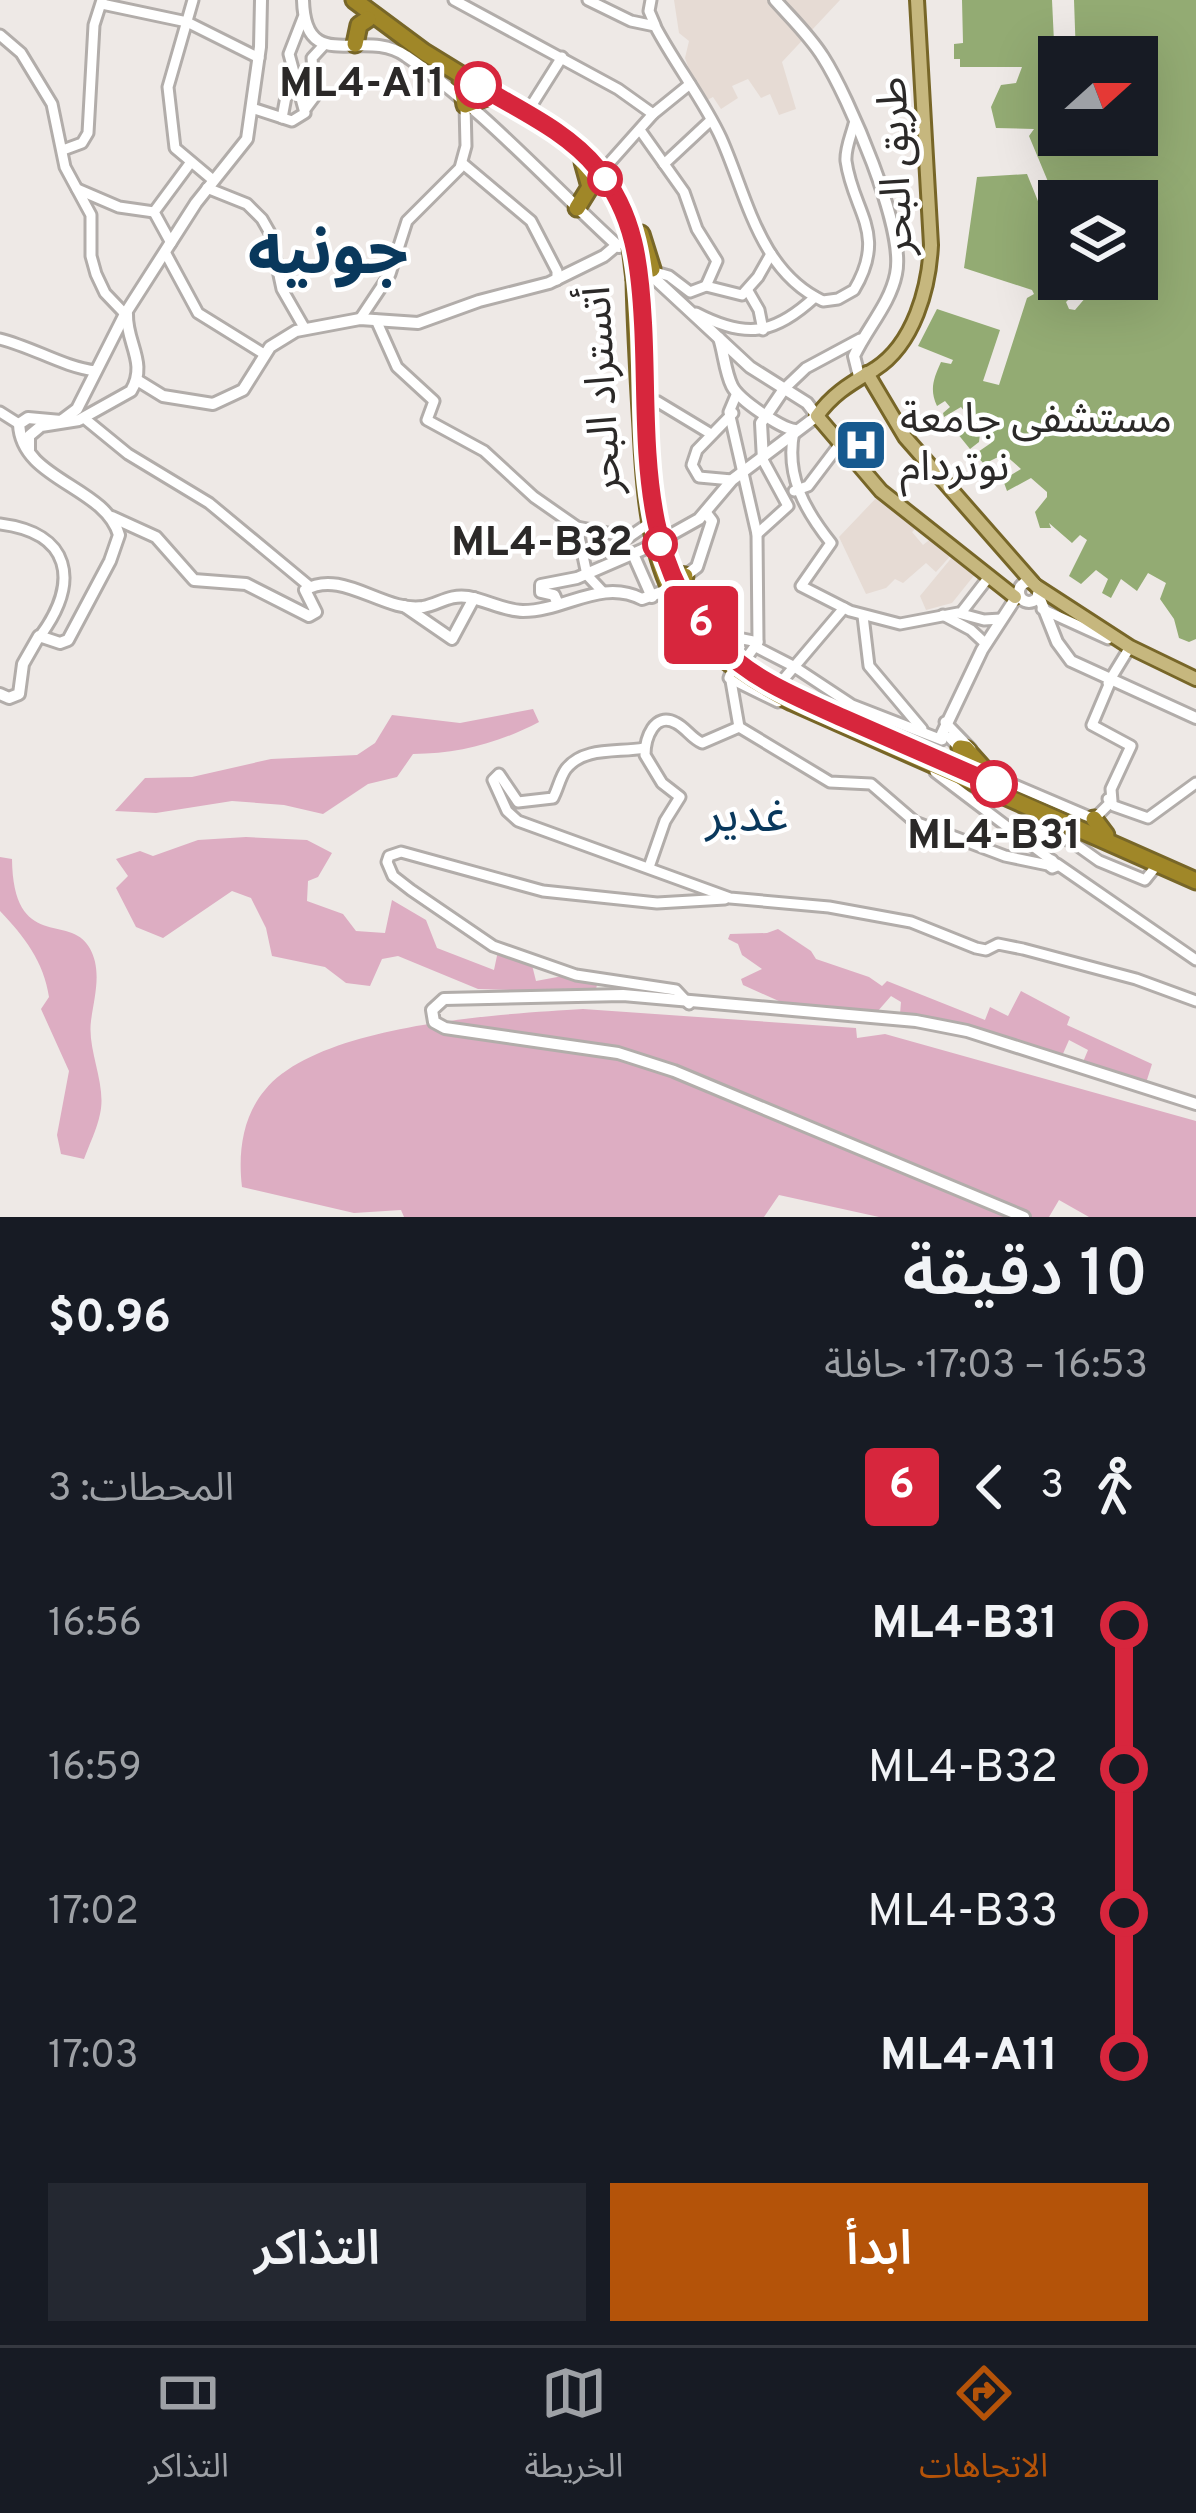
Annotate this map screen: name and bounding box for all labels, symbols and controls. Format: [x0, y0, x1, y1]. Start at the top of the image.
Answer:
north arrow [1038, 36, 1158, 156]
map controls [1038, 36, 1158, 300]
place label: ML4-A11 [279, 59, 445, 112]
marker: ML4-A11 [456, 63, 500, 107]
street label: طريق البحر [868, 76, 928, 258]
unlabelled marker [589, 163, 621, 195]
button: layers [1038, 180, 1158, 300]
district label: جونيه [248, 215, 408, 298]
street label: أتستراد البحر [569, 285, 636, 497]
place label: مستشفى جامعة نوتردام [900, 395, 1172, 497]
hospital icon: مستشفى جامعة نوتردام [833, 417, 889, 473]
place label: ML4-B32 [451, 518, 633, 571]
marker: ML4-B32 [644, 528, 676, 560]
line badge: 6 [662, 586, 740, 664]
text: 6 [688, 598, 714, 651]
marker: ML4-B31 [972, 762, 1016, 806]
district label: غدير [703, 789, 789, 849]
place label: ML4-B31 [907, 811, 1081, 864]
text: 10 دقيقة [903, 1236, 1148, 1319]
text: $0.96 [48, 1291, 171, 1348]
text: 16:53 – 17:03 · حافلة [824, 1343, 1148, 1392]
icon: back [957, 1454, 1023, 1520]
icon: walk [1082, 1454, 1148, 1520]
text: 6 [889, 1460, 915, 1513]
text: 3 [1041, 1463, 1064, 1512]
text: المحطات: 3 [48, 1466, 234, 1515]
text: ML4-B31 [872, 1597, 1058, 1654]
text: 16:56 [48, 1601, 142, 1650]
text: ML4-B32 [868, 1741, 1058, 1798]
text: 16:59 [48, 1745, 142, 1794]
text: ML4-B33 [867, 1885, 1058, 1942]
text: 17:02 [48, 1889, 139, 1938]
text: ML4-A11 [880, 2029, 1058, 2086]
text: 17:03 [48, 2033, 138, 2082]
button: التذاكر [48, 2183, 586, 2321]
button: ابدأ [610, 2183, 1148, 2321]
tab: التذاكر [148, 2360, 229, 2501]
tab: الخريطة [525, 2360, 623, 2501]
tab: الاتجاهات [919, 2360, 1048, 2501]

